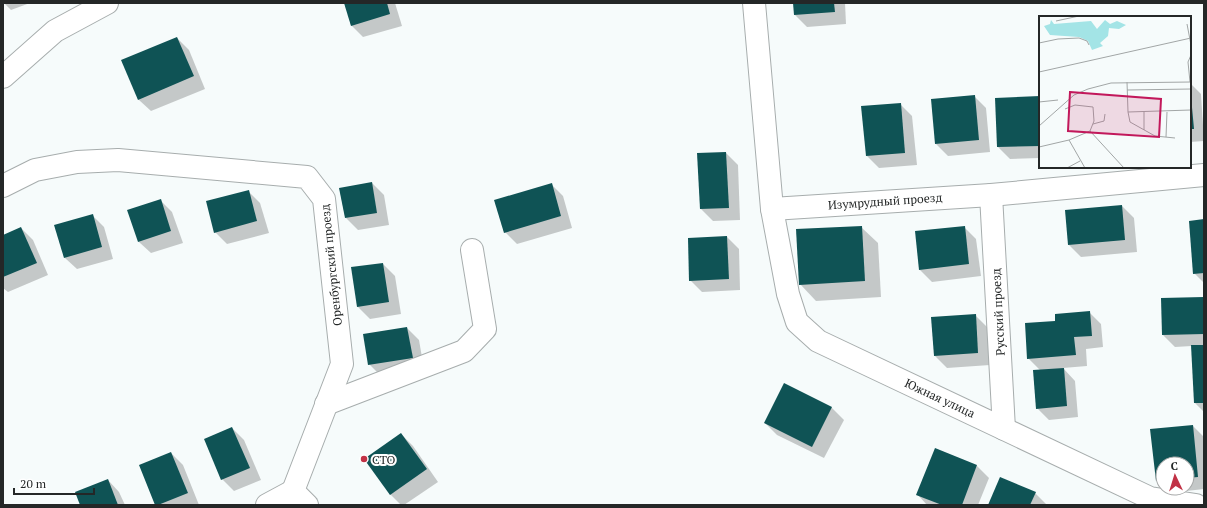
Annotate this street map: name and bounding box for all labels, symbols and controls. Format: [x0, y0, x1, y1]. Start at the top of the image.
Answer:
inset map [1039, 16, 1191, 168]
street label: Изумрудный проезд [827, 190, 943, 212]
street label: Оренбургский проезд [317, 203, 345, 327]
street label: Русский проезд [988, 268, 1008, 356]
street label: Южная улица [902, 375, 978, 421]
place label: СТО [372, 452, 396, 467]
marker: СТО [359, 454, 369, 464]
north arrow [1155, 456, 1195, 496]
text: С [1170, 459, 1178, 473]
scale bar [14, 470, 94, 496]
text: 20 m [20, 476, 47, 491]

